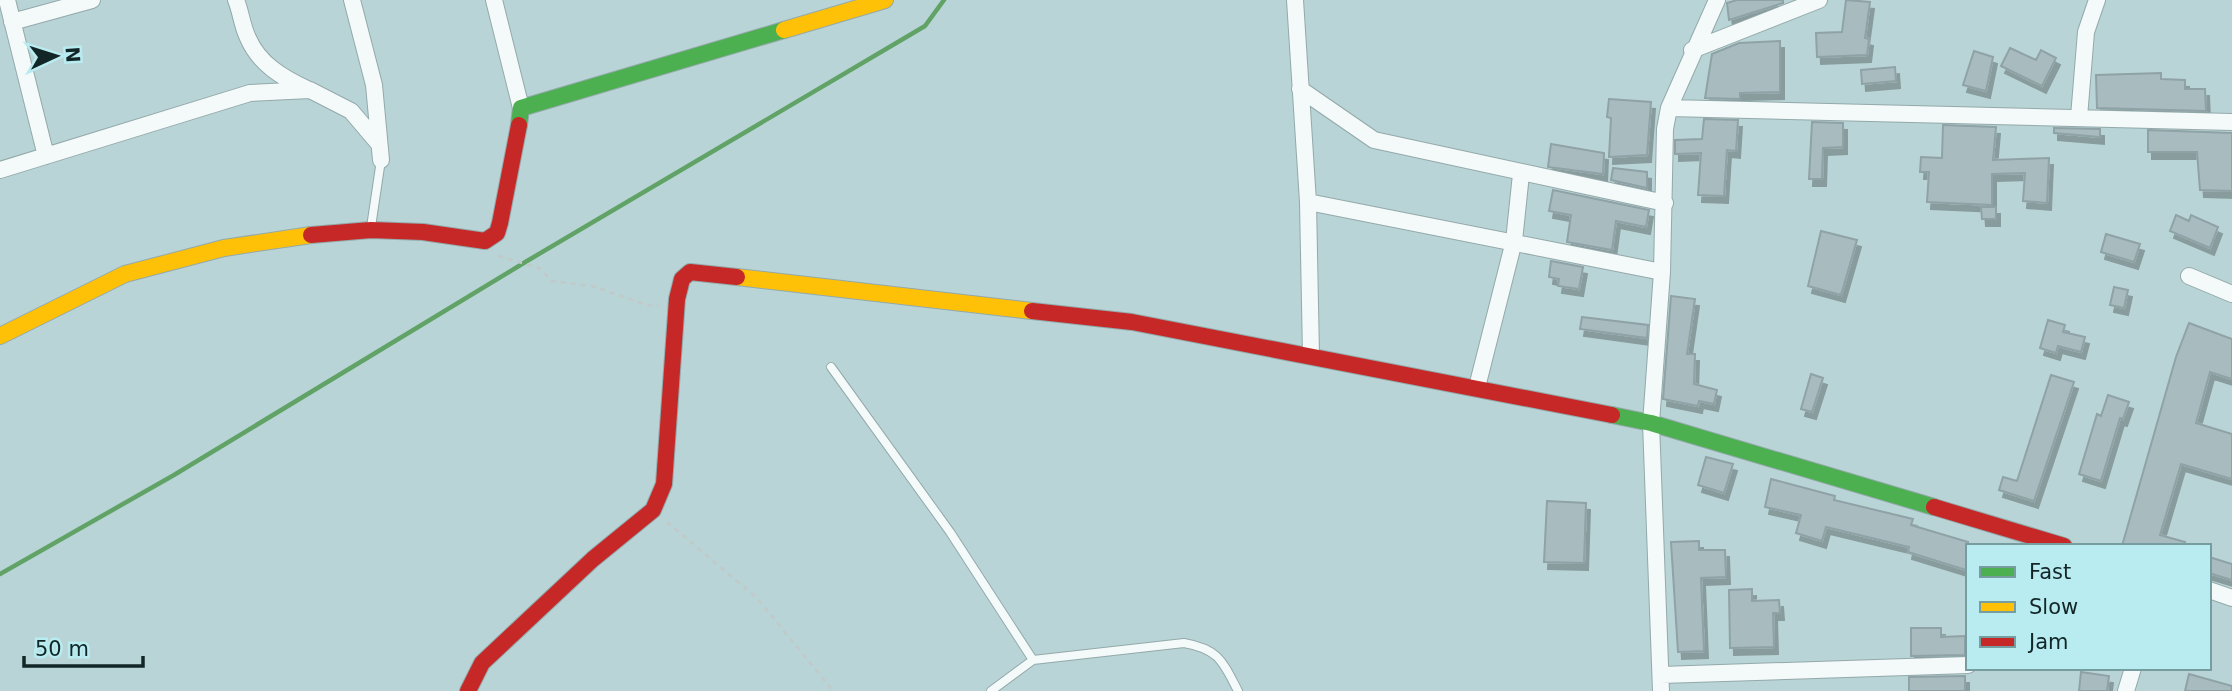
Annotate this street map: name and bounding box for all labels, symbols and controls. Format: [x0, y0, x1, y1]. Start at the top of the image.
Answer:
north arrow [21, 21, 91, 91]
text: N [61, 46, 84, 64]
legend [1966, 544, 2211, 670]
text: Fast [2029, 560, 2071, 584]
text: Slow [2029, 595, 2078, 619]
scale bar [24, 624, 144, 668]
text: Jam [2027, 630, 2069, 654]
text: 50 m [35, 637, 89, 661]

